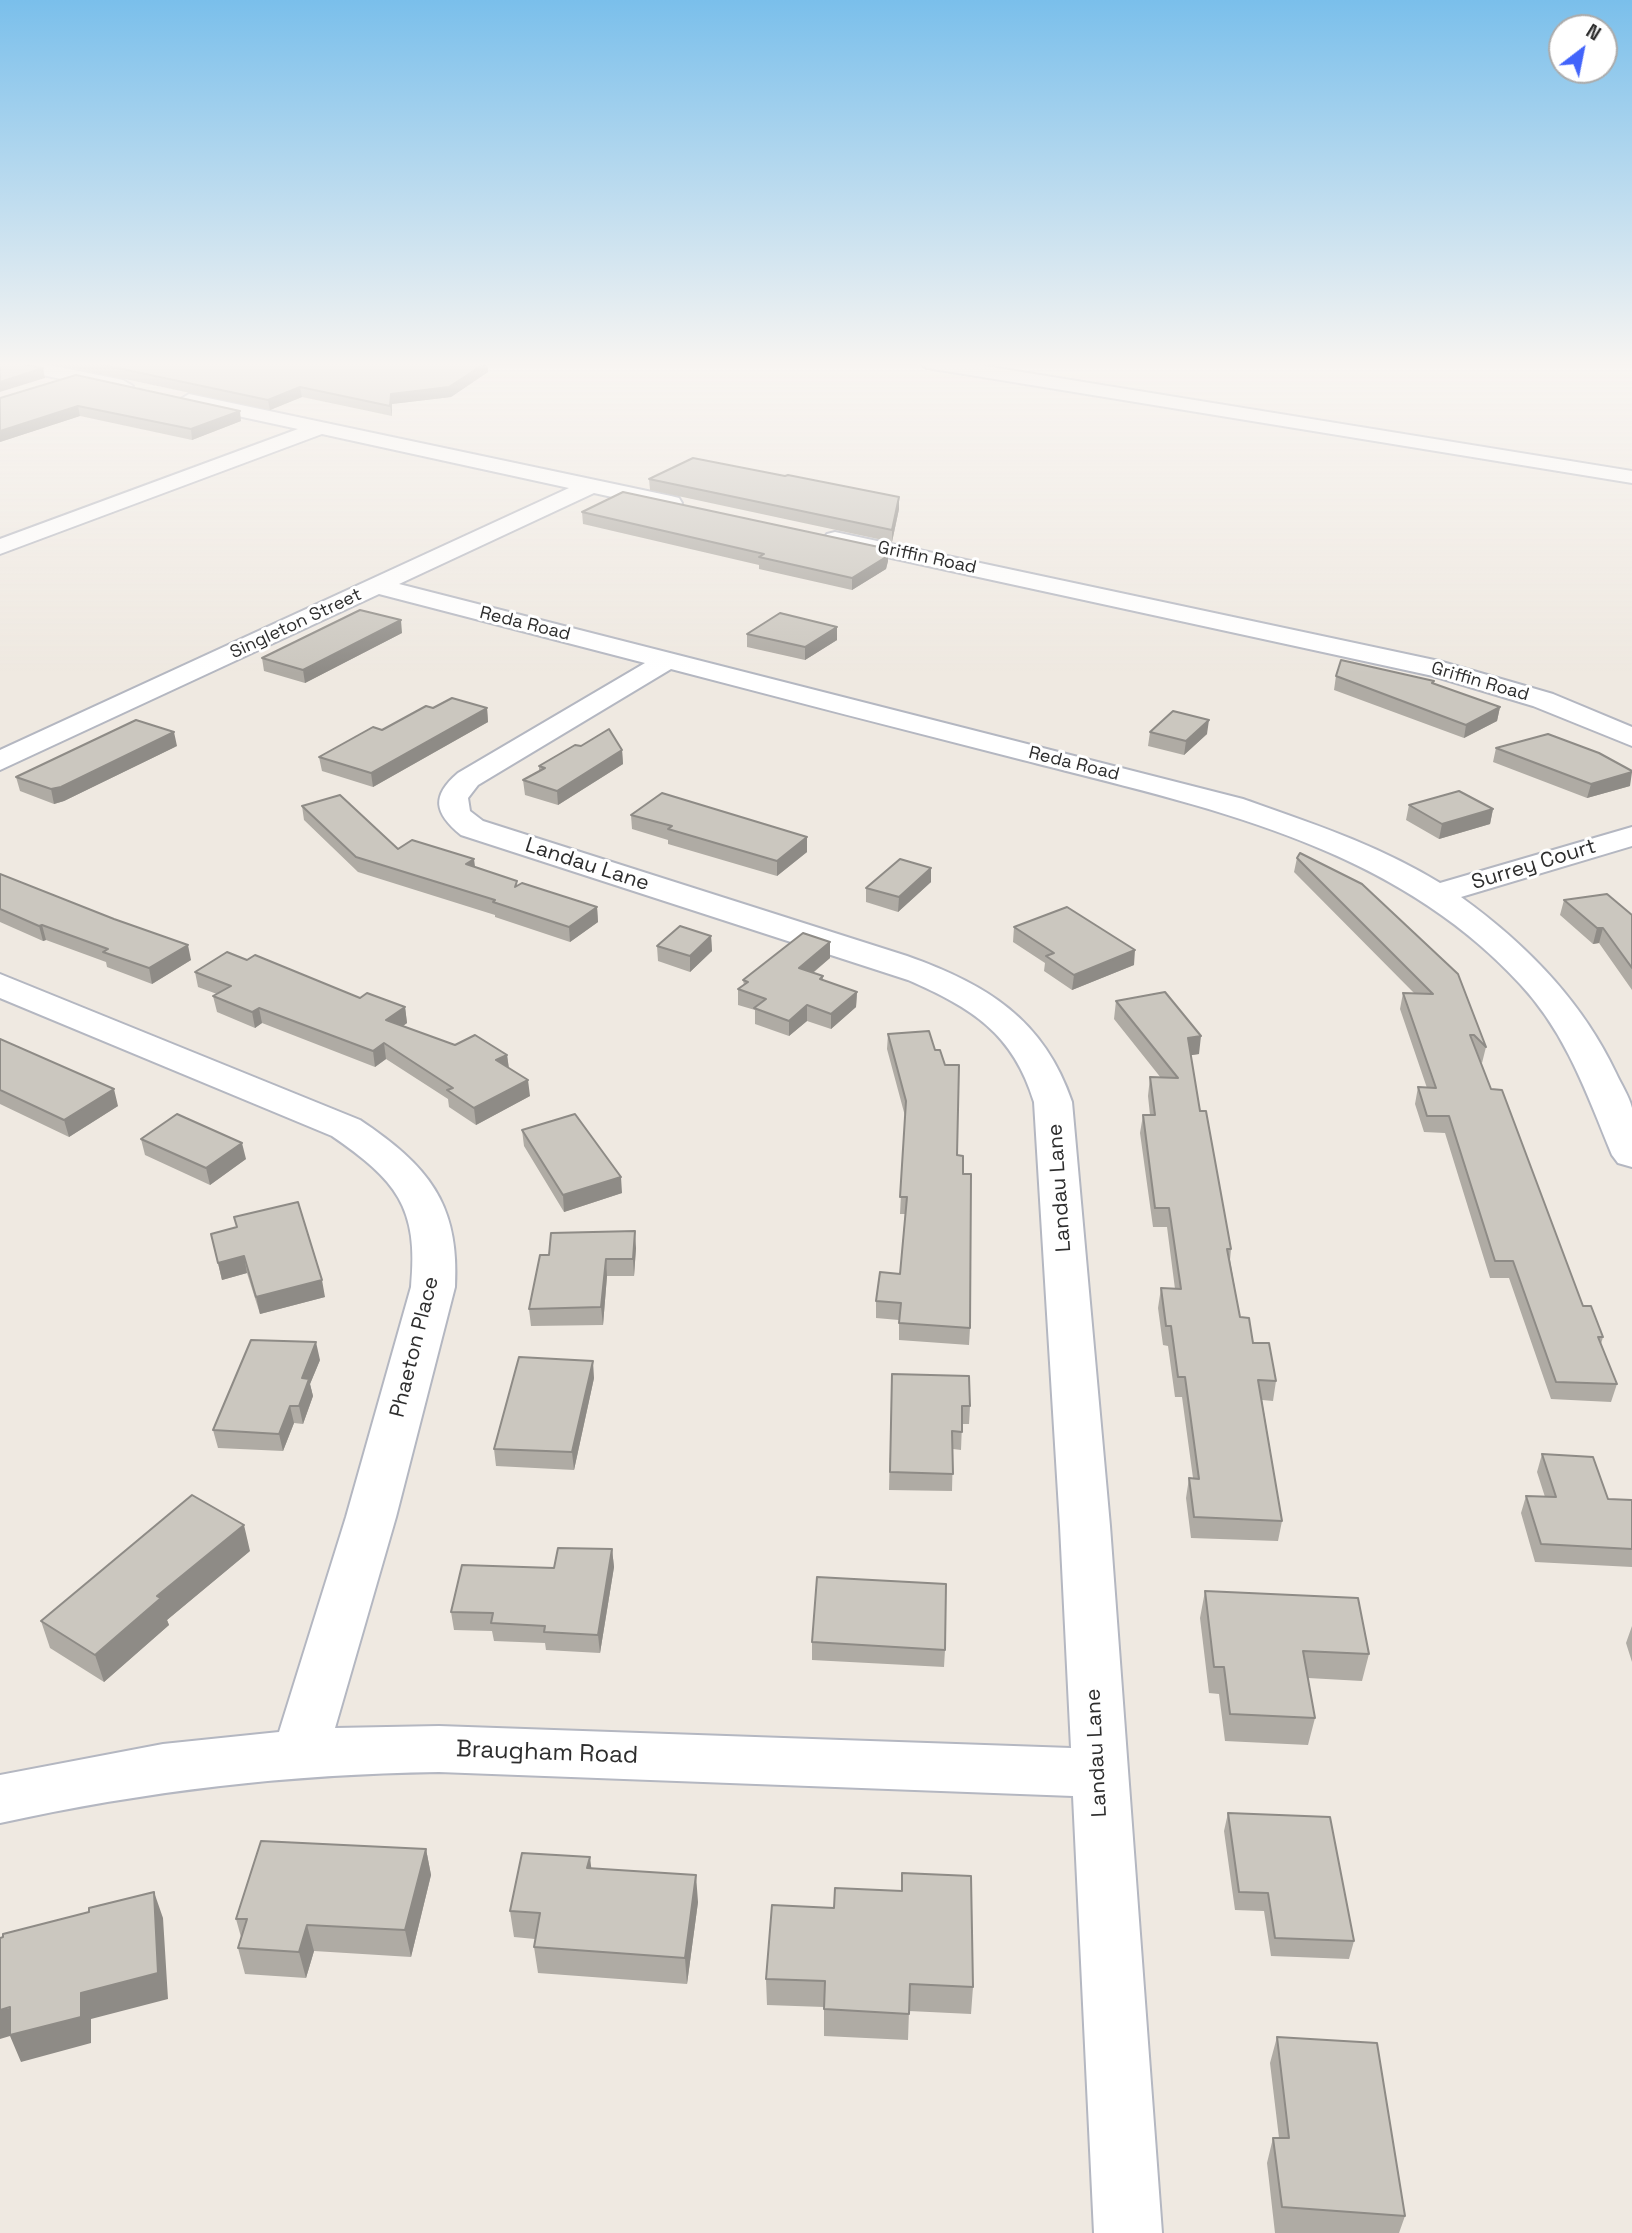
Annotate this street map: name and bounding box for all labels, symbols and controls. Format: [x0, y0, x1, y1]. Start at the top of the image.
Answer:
north arrow [1548, 14, 1618, 84]
text: N [1581, 18, 1605, 46]
street label: Griffin Road [876, 537, 978, 579]
street label: Singleton Street [227, 584, 365, 664]
street label: Reda Road [477, 602, 573, 646]
street label: Griffin Road [1429, 658, 1531, 706]
street label: Reda Road [1026, 742, 1122, 786]
street label: Landau Lane [522, 833, 652, 897]
street label: Surrey Court [1469, 834, 1599, 896]
street label: Landau Lane [1043, 1123, 1077, 1253]
street label: Phaeton Place [385, 1274, 445, 1420]
street label: Landau Lane [1081, 1688, 1113, 1818]
street label: Braugham Road [455, 1735, 639, 1771]

